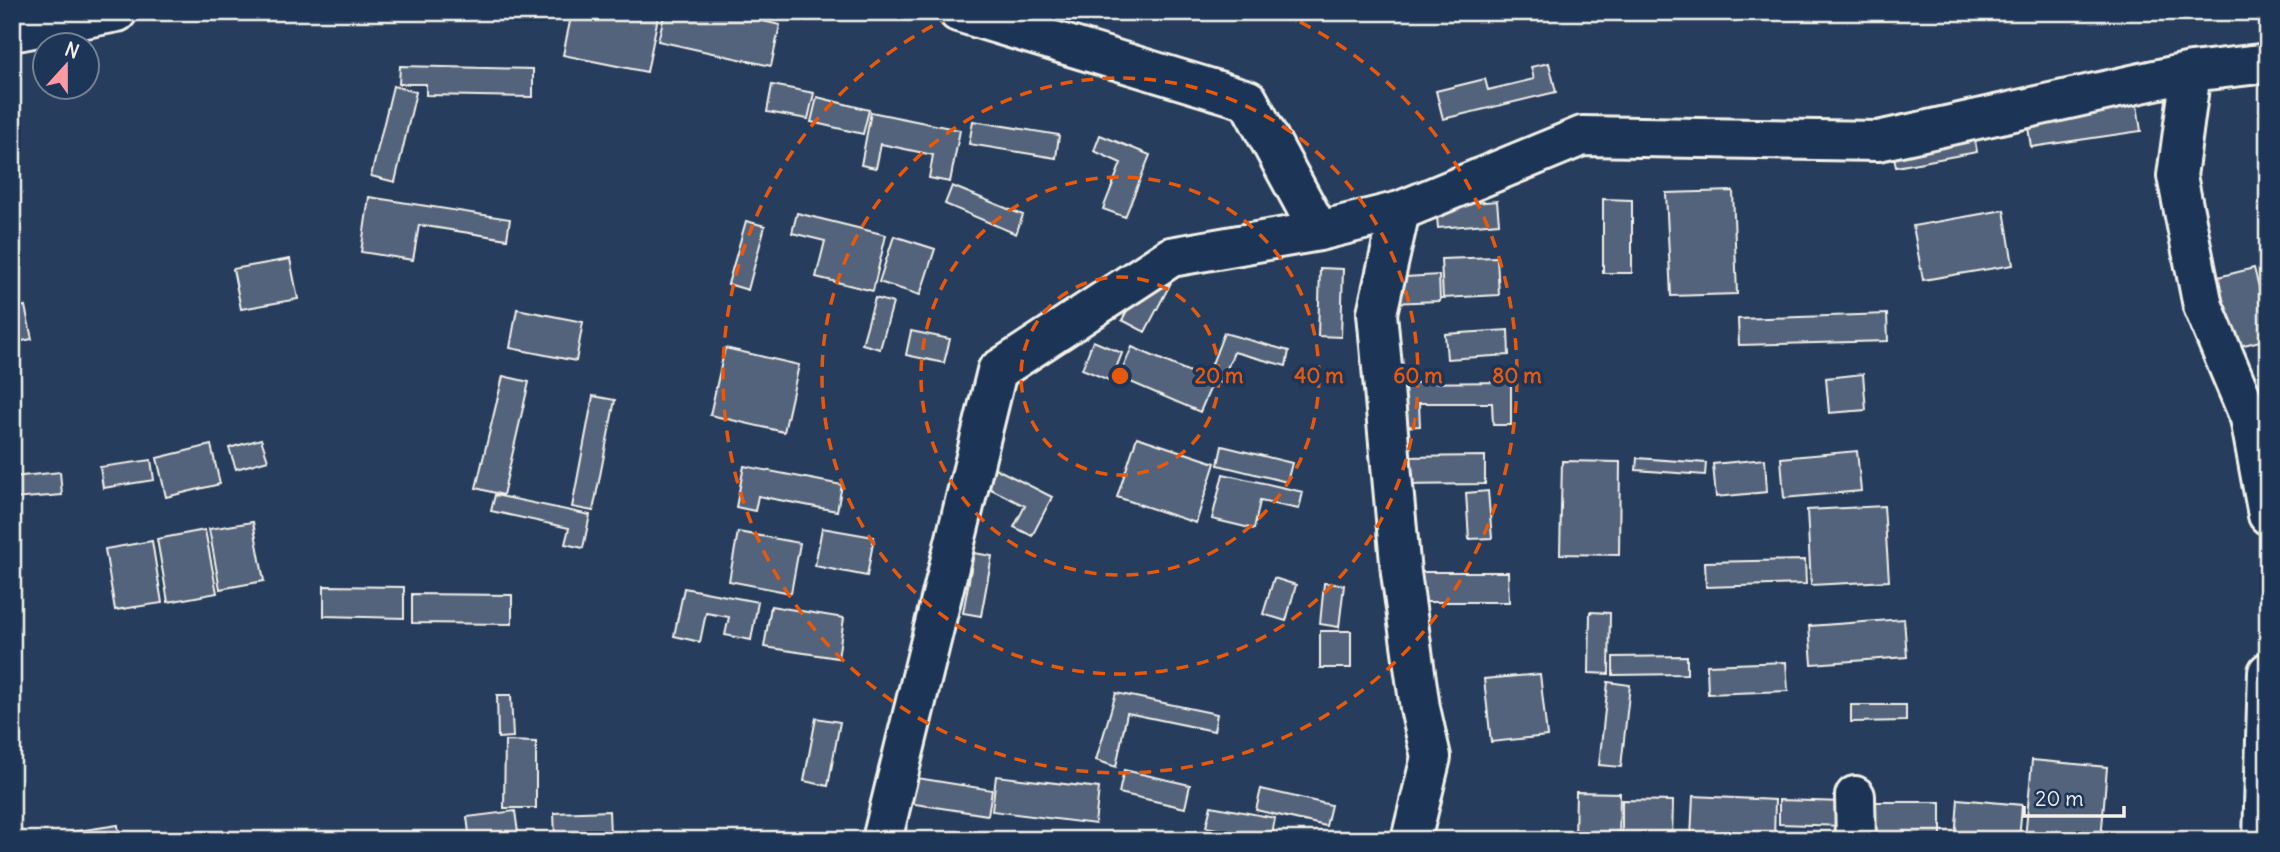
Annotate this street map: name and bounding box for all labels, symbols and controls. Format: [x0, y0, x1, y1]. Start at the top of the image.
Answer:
north arrow [32, 32, 102, 102]
text: N [62, 37, 83, 64]
text: 20 m [1195, 362, 1244, 389]
text: 40 m [1294, 362, 1344, 389]
text: 60 m [1393, 362, 1443, 389]
text: 80 m [1492, 362, 1542, 389]
centre of rings [1108, 364, 1132, 388]
scale bar [2024, 775, 2124, 819]
text: 20 m [2035, 785, 2084, 812]

